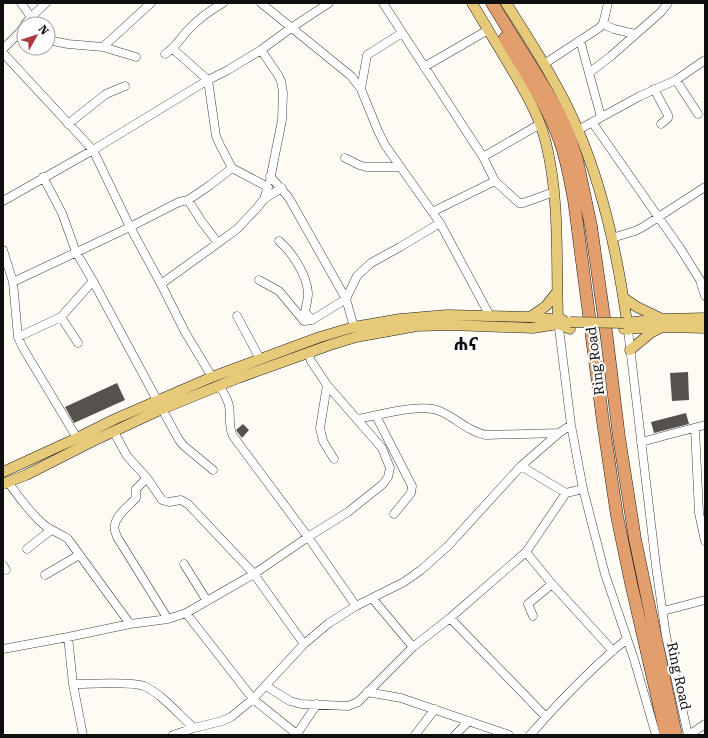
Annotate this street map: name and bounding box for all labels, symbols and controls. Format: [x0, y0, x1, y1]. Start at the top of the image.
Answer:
north arrow [16, 16, 56, 56]
text: N [36, 23, 51, 38]
street label: Ring Road [583, 326, 607, 396]
district label: ሐና [454, 333, 478, 354]
street label: Ring Road [664, 641, 694, 711]

